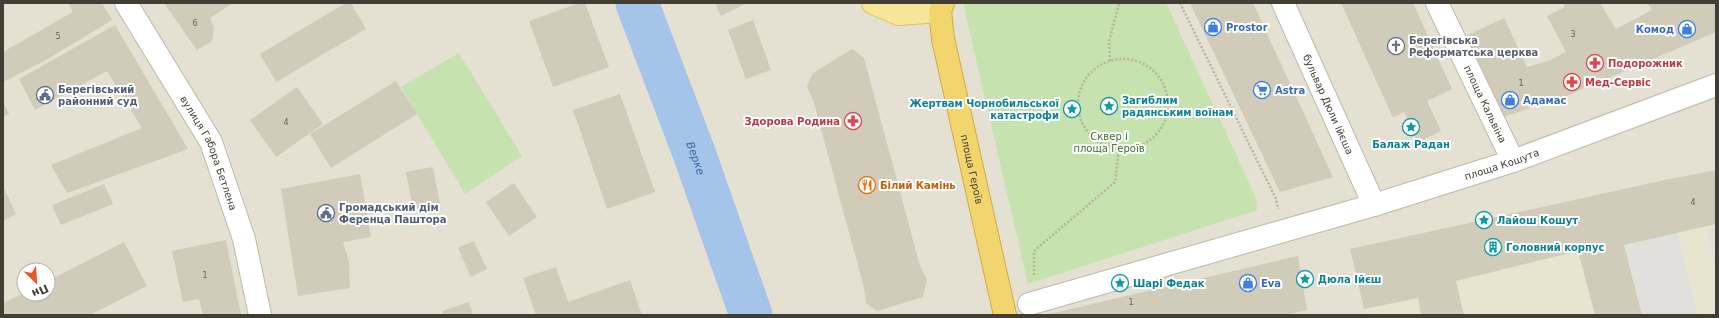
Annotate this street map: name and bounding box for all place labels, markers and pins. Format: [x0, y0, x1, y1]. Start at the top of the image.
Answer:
shop icon: Prostor [1203, 17, 1223, 37]
shop icon: Комод [1677, 19, 1697, 39]
place label: Prostor [1226, 22, 1268, 33]
place label: Комод [1636, 24, 1674, 35]
place label: Берегівська Реформатська церква [1409, 35, 1538, 58]
church icon: Берегівська Реформатська церква [1386, 36, 1406, 56]
pharmacy icon: Подорожник [1585, 53, 1605, 73]
place label: Подорожник [1608, 58, 1683, 69]
pharmacy icon: Мед-Сервіс [1562, 72, 1582, 92]
place label: Мед-Сервіс [1585, 77, 1651, 88]
supermarket icon: Astra [1252, 80, 1272, 100]
place label: Берегівський районний суд [58, 84, 138, 107]
public building icon: Берегівський районний суд [35, 85, 55, 105]
place label: Astra [1275, 85, 1305, 96]
shop icon: Адамас [1500, 90, 1520, 110]
place label: Загиблим радянським воїнам [1122, 95, 1233, 118]
place label: Адамас [1523, 95, 1566, 106]
place icon: Загиблим радянським воїнам [1099, 96, 1119, 116]
place label: Жертвам Чорнобильської катастрофи [909, 98, 1060, 121]
place icon: Жертвам Чорнобильської катастрофи [1062, 99, 1082, 119]
pharmacy icon: Здорова Родина [843, 111, 863, 131]
place label: Здорова Родина [744, 116, 840, 127]
place icon: Балаж Радан [1401, 117, 1421, 137]
place label: Балаж Радан [1372, 139, 1450, 150]
restaurant icon: Білий Камінь [857, 175, 877, 195]
place label: Білий Камінь [880, 180, 956, 191]
place label: Громадський дім Ференца Паштора [339, 202, 447, 225]
public building icon: Громадський дім Ференца Паштора [316, 203, 336, 223]
place icon: Лайош Кошут [1474, 210, 1494, 230]
place label: Лайош Кошут [1497, 215, 1578, 226]
building icon: Головний корпус [1483, 237, 1503, 257]
place label: Головний корпус [1506, 242, 1604, 253]
place icon: Дюла Ійєш [1295, 269, 1315, 289]
place icon: Шарі Федак [1110, 273, 1130, 293]
shop icon: Eva [1238, 273, 1258, 293]
place label: Дюла Ійєш [1318, 274, 1381, 285]
place label: Шарі Федак [1133, 278, 1205, 289]
place label: Eva [1261, 278, 1281, 289]

